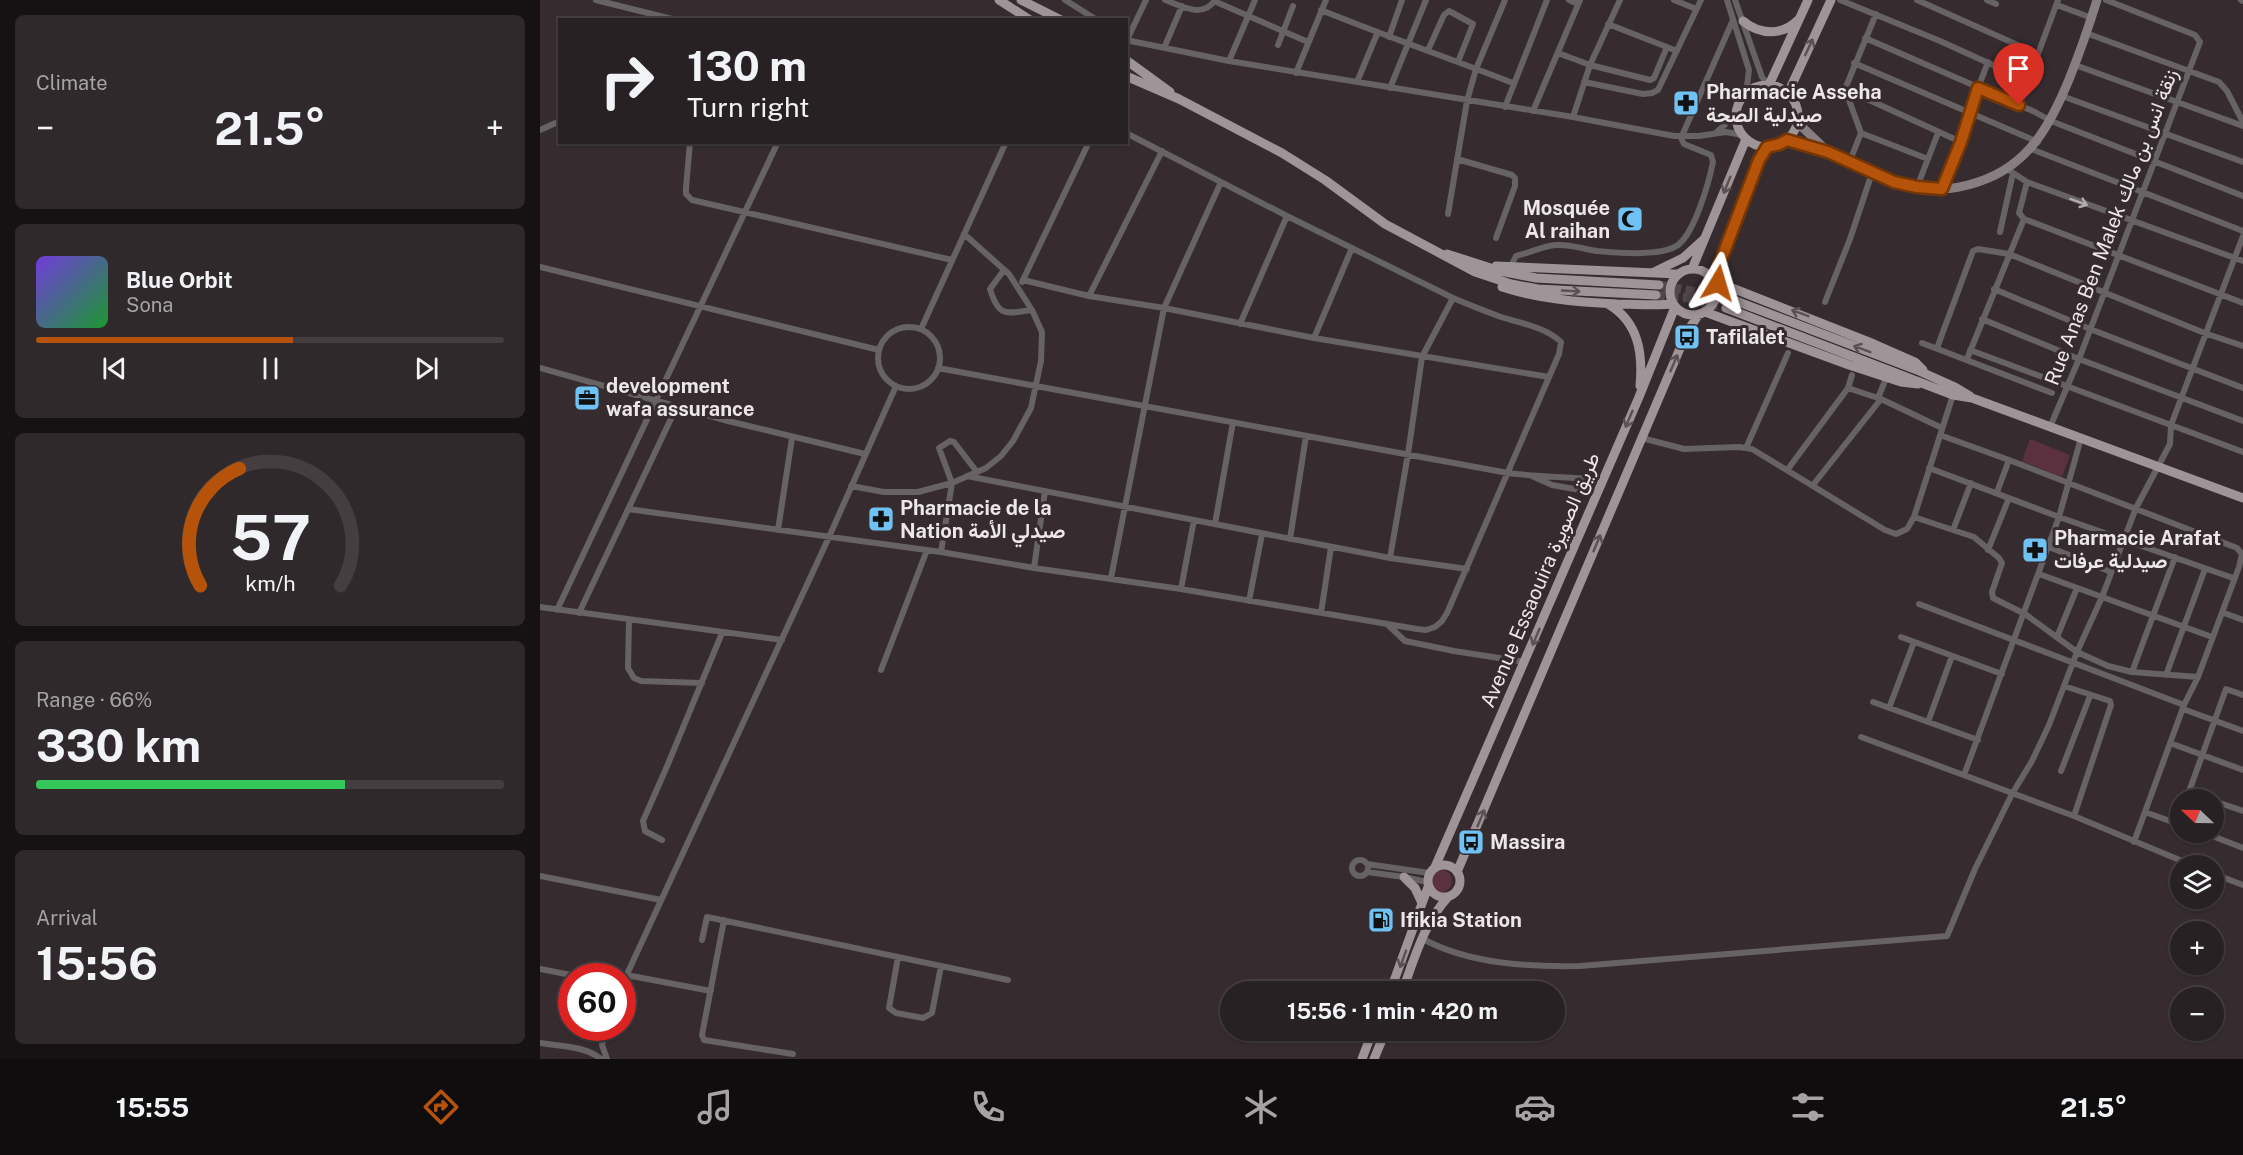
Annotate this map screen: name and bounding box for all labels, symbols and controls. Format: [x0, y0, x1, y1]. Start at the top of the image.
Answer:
one-way arrow [1804, 38, 1816, 56]
text: 130 m [687, 41, 807, 90]
icon: right [588, 42, 666, 120]
pin [1993, 43, 2044, 105]
icon: arrive [2002, 52, 2035, 85]
street label: Rue Anas Ben Malek زنقة انس بن مالك [2039, 65, 2183, 389]
text: Climate [36, 71, 108, 95]
place label: Pharmacie Asseha صيدلية الصحة [1706, 80, 1882, 127]
pharmacy icon: Pharmacie Asseha صيدلية الصحة [1671, 88, 1701, 118]
text: Turn right [687, 91, 810, 123]
text: 21.5° [214, 102, 326, 155]
text: − [36, 109, 54, 147]
text: + [486, 109, 504, 147]
one-way arrow [1721, 175, 1732, 194]
place label: Mosquée Al raihan [1523, 196, 1610, 243]
one-way arrow [2069, 197, 2088, 208]
mosque icon: Mosquée Al raihan [1615, 204, 1645, 234]
position arrow [1686, 251, 1750, 315]
text: Blue Orbit [126, 267, 233, 293]
one-way arrow [1561, 285, 1581, 296]
text: Sona [126, 293, 173, 317]
one-way arrow [1791, 306, 1809, 317]
bus stop icon: Tafilalet [1672, 322, 1702, 352]
place label: Tafilalet [1706, 325, 1785, 349]
one-way arrow [1853, 343, 1871, 354]
icon: previous [98, 352, 131, 385]
icon: pause [254, 352, 287, 385]
icon: next [410, 352, 443, 385]
one-way arrow [1669, 354, 1681, 372]
place label: development wafa assurance [606, 374, 754, 421]
office icon: development wafa assurance [572, 383, 602, 413]
one-way arrow [1623, 410, 1634, 428]
street label: Avenue Essaouira طريق الصويرة [1475, 449, 1606, 711]
place label: Pharmacie de la Nation صيدلي الأمة [900, 496, 1065, 548]
text: 57 [229, 502, 311, 575]
pharmacy icon: Pharmacie de la Nation صيدلي الأمة [866, 504, 896, 534]
place label: Pharmacie Arafat صيدلية عرفات [2054, 526, 2221, 574]
one-way arrow [1592, 534, 1603, 553]
pharmacy icon: Pharmacie Arafat صيدلية عرفات [2020, 535, 2050, 565]
text: km/h [245, 572, 295, 597]
one-way arrow [1530, 628, 1541, 646]
text: Range · 66% [36, 688, 152, 712]
text: 330 km [36, 719, 201, 772]
north arrow [2170, 789, 2224, 843]
map controls [2170, 789, 2224, 1041]
one-way arrow [1475, 810, 1487, 828]
bus stop icon: Massira [1456, 827, 1486, 857]
place label: Massira [1490, 830, 1565, 854]
button: layers [2170, 855, 2224, 909]
fuel station icon: Ifikia Station [1366, 905, 1396, 935]
text: Arrival [36, 906, 98, 930]
place label: Ifikia Station [1400, 908, 1522, 932]
button: + [2170, 921, 2224, 975]
text: 15:56 [36, 937, 158, 990]
one-way arrow [1396, 950, 1407, 968]
speed limit sign: 60 [558, 963, 636, 1041]
button: − [2170, 987, 2224, 1041]
text: 15:56 · 1 min · 420 m [1287, 998, 1498, 1024]
icon: directions [420, 1086, 462, 1128]
icon: music [694, 1086, 736, 1128]
icon: phone [967, 1086, 1009, 1128]
icon: climate [1240, 1086, 1282, 1128]
icon: car [1514, 1086, 1556, 1128]
icon: filters [1787, 1086, 1829, 1128]
text: 15:55 [116, 1091, 189, 1123]
text: 21.5° [2060, 1091, 2127, 1123]

